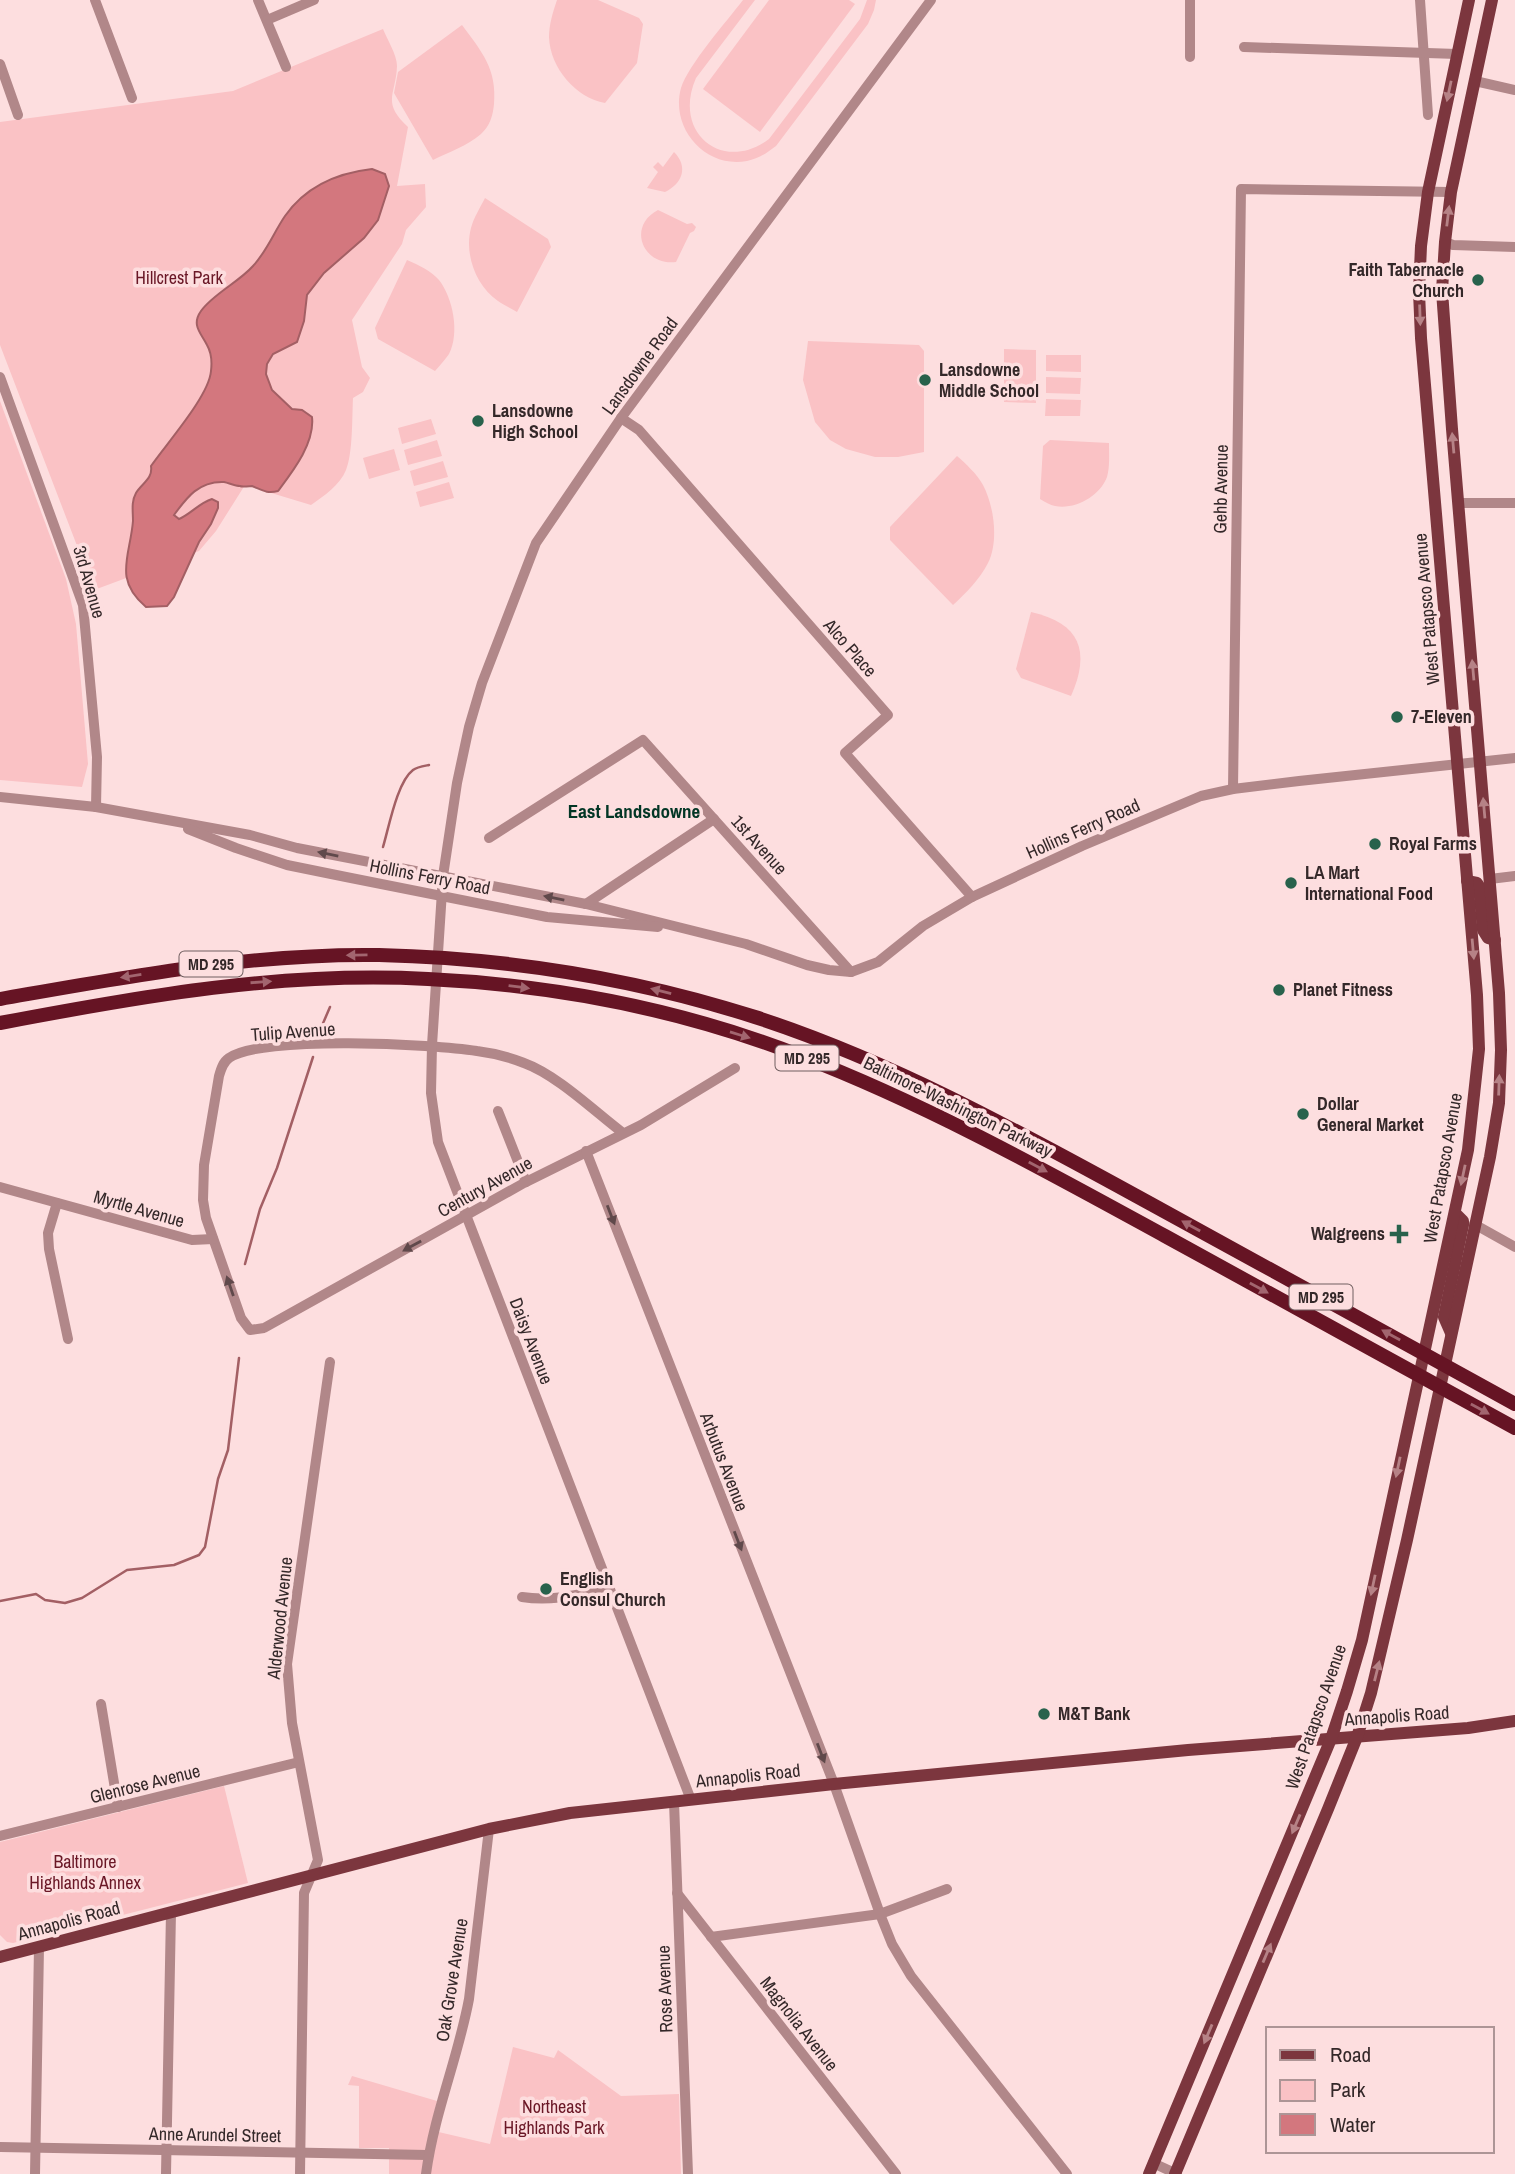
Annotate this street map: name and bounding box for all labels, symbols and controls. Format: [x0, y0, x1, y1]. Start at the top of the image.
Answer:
one-way arrow [1443, 80, 1454, 102]
one-way arrow [1443, 205, 1454, 227]
place label: Faith Tabernacle Church [1348, 257, 1464, 303]
park label: Hillcrest Park [135, 265, 223, 290]
marker: Faith Tabernacle Church [1470, 272, 1486, 288]
one-way arrow [1414, 305, 1426, 327]
street label: Lansdowne Road [596, 312, 683, 420]
place label: Lansdowne Middle School [939, 357, 1039, 403]
marker: Lansdowne Middle School [917, 372, 933, 388]
place label: Lansdowne High School [492, 398, 578, 444]
marker: Lansdowne High School [470, 413, 486, 429]
one-way arrow [1447, 432, 1458, 454]
street label: Gehb Avenue [1207, 444, 1234, 534]
street label: West Patapsco Avenue [1407, 532, 1446, 686]
street label: 3rd Avenue [67, 543, 112, 621]
street label: Alco Place [817, 612, 883, 682]
one-way arrow [1467, 658, 1478, 680]
place label: 7-Eleven [1411, 704, 1472, 729]
marker: 7-Eleven [1389, 709, 1405, 725]
street label: Hollins Ferry Road [1022, 792, 1144, 865]
one-way arrow [1478, 797, 1489, 819]
district label: East Landsdowne [568, 798, 701, 824]
street label: 1st Avenue [726, 809, 793, 880]
place label: Royal Farms [1389, 831, 1477, 856]
marker: Royal Farms [1367, 836, 1383, 852]
one-way arrow [317, 848, 339, 859]
street label: Hollins Ferry Road [368, 853, 493, 900]
place label: LA Mart International Food [1305, 860, 1433, 906]
marker: LA Mart International Food [1283, 875, 1299, 891]
one-way arrow [543, 893, 565, 904]
one-way arrow [1468, 938, 1479, 960]
one-way arrow [346, 950, 368, 961]
road number: MD 295 [180, 952, 242, 976]
one-way arrow [120, 971, 142, 982]
one-way arrow [250, 976, 272, 987]
place label: Planet Fitness [1293, 977, 1393, 1002]
one-way arrow [508, 981, 530, 992]
marker: Planet Fitness [1271, 982, 1287, 998]
one-way arrow [650, 985, 672, 996]
street label: Tulip Avenue [250, 1016, 336, 1047]
one-way arrow [730, 1031, 751, 1041]
road number: MD 295 [776, 1046, 838, 1070]
street label: Baltimore-Washington Parkway [860, 1050, 1057, 1163]
one-way arrow [1494, 1074, 1505, 1096]
place label: Dollar General Market [1317, 1091, 1424, 1137]
street label: West Patapsco Avenue [1417, 1091, 1468, 1245]
marker: Dollar General Market [1295, 1106, 1311, 1122]
street label: Century Avenue [433, 1150, 537, 1223]
one-way arrow [1028, 1161, 1047, 1173]
one-way arrow [1457, 1164, 1468, 1186]
street label: Myrtle Avenue [91, 1184, 187, 1233]
one-way arrow [605, 1205, 616, 1226]
one-way arrow [1182, 1220, 1201, 1232]
place label: Walgreens [1311, 1221, 1385, 1246]
marker: Walgreens [1391, 1226, 1407, 1242]
one-way arrow [402, 1240, 421, 1252]
one-way arrow [224, 1275, 235, 1296]
one-way arrow [1250, 1282, 1269, 1294]
road number: MD 295 [1290, 1284, 1352, 1310]
street label: Daisy Avenue [504, 1294, 559, 1388]
one-way arrow [1381, 1329, 1400, 1341]
one-way arrow [1470, 1403, 1490, 1415]
street label: Arbutus Avenue [694, 1408, 755, 1515]
one-way arrow [1392, 1456, 1403, 1478]
one-way arrow [733, 1530, 744, 1551]
street label: Alderwood Avenue [261, 1556, 298, 1681]
place label: English Consul Church [560, 1566, 666, 1612]
one-way arrow [1367, 1574, 1378, 1596]
marker: English Consul Church [538, 1581, 554, 1597]
street label: West Patapsco Avenue [1279, 1641, 1352, 1793]
one-way arrow [1372, 1660, 1383, 1682]
street label: Annapolis Road [1343, 1699, 1450, 1732]
place label: M&T Bank [1058, 1701, 1131, 1726]
marker: M&T Bank [1036, 1706, 1052, 1722]
one-way arrow [816, 1742, 827, 1763]
street label: Glenrose Avenue [87, 1758, 203, 1809]
street label: Annapolis Road [693, 1758, 801, 1794]
one-way arrow [1290, 1814, 1301, 1835]
park label: Baltimore Highlands Annex [29, 1849, 141, 1895]
street label: Annapolis Road [14, 1895, 123, 1946]
street label: Oak Grove Avenue [429, 1916, 474, 2043]
one-way arrow [1262, 1942, 1273, 1963]
street label: Rose Avenue [650, 1945, 679, 2033]
street label: Magnolia Avenue [755, 1971, 844, 2076]
one-way arrow [1203, 2024, 1214, 2045]
legend [1266, 2027, 1494, 2153]
text: Road [1330, 2040, 1371, 2069]
text: Park [1330, 2075, 1366, 2104]
park label: Northeast Highlands Park [504, 2094, 605, 2140]
text: Water [1330, 2110, 1376, 2139]
street label: Anne Arundel Street [148, 2121, 281, 2148]

